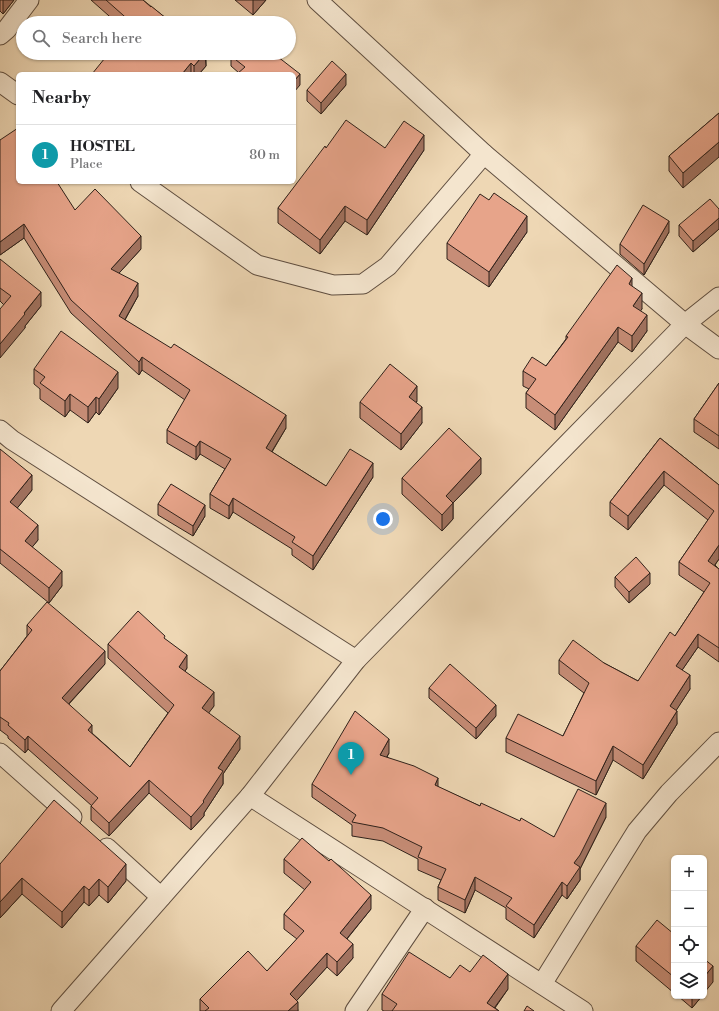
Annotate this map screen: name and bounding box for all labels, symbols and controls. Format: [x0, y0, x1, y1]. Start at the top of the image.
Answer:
search box [16, 16, 296, 60]
icon: search [30, 27, 52, 49]
text: Search here [62, 29, 142, 48]
text: Nearby [32, 87, 91, 109]
text: HOSTEL [70, 137, 135, 156]
text: 1 [42, 147, 48, 163]
text: 80 m [249, 147, 280, 163]
text: Place [70, 156, 102, 172]
your location [373, 509, 393, 529]
pin: 1 [338, 742, 364, 775]
map controls [671, 855, 707, 999]
button: + [671, 855, 707, 891]
button: − [671, 891, 707, 927]
button: locate [671, 927, 707, 963]
button: layers [671, 963, 707, 999]

